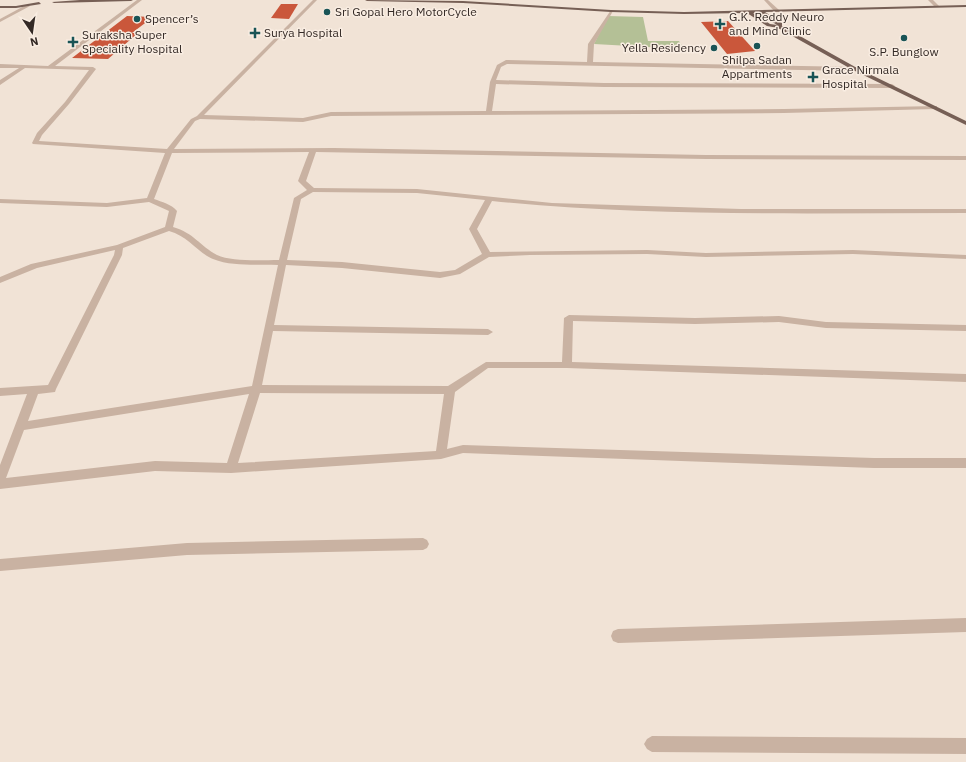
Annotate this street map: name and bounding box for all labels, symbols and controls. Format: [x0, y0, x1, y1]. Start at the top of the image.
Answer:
place label: Sri Gopal Hero MotorCycle [335, 4, 477, 19]
marker: Sri Gopal Hero MotorCycle [322, 7, 332, 17]
place label: G.K. Reddy Neuro and Mind Clinic [729, 9, 824, 38]
place label: Spencer’s [145, 11, 199, 26]
north arrow [12, 12, 52, 52]
marker: Spencer’s [132, 14, 142, 24]
marker: G.K. Reddy Neuro and Mind Clinic [714, 18, 726, 30]
place label: Surya Hospital [264, 25, 342, 40]
place label: Suraksha Super Speciality Hospital [82, 27, 182, 56]
marker: Surya Hospital [249, 27, 261, 39]
marker: S.P. Bunglow [899, 33, 909, 43]
text: N [29, 34, 40, 49]
marker: Suraksha Super Speciality Hospital [67, 36, 79, 48]
place label: Yella Residency [622, 40, 706, 55]
marker: Shilpa Sadan Appartments [752, 41, 762, 51]
marker: Yella Residency [709, 43, 719, 53]
place label: S.P. Bunglow [869, 44, 939, 59]
place label: Shilpa Sadan Appartments [722, 52, 792, 81]
place label: Grace Nirmala Hospital [822, 62, 900, 91]
marker: Grace Nirmala Hospital [807, 71, 819, 83]

